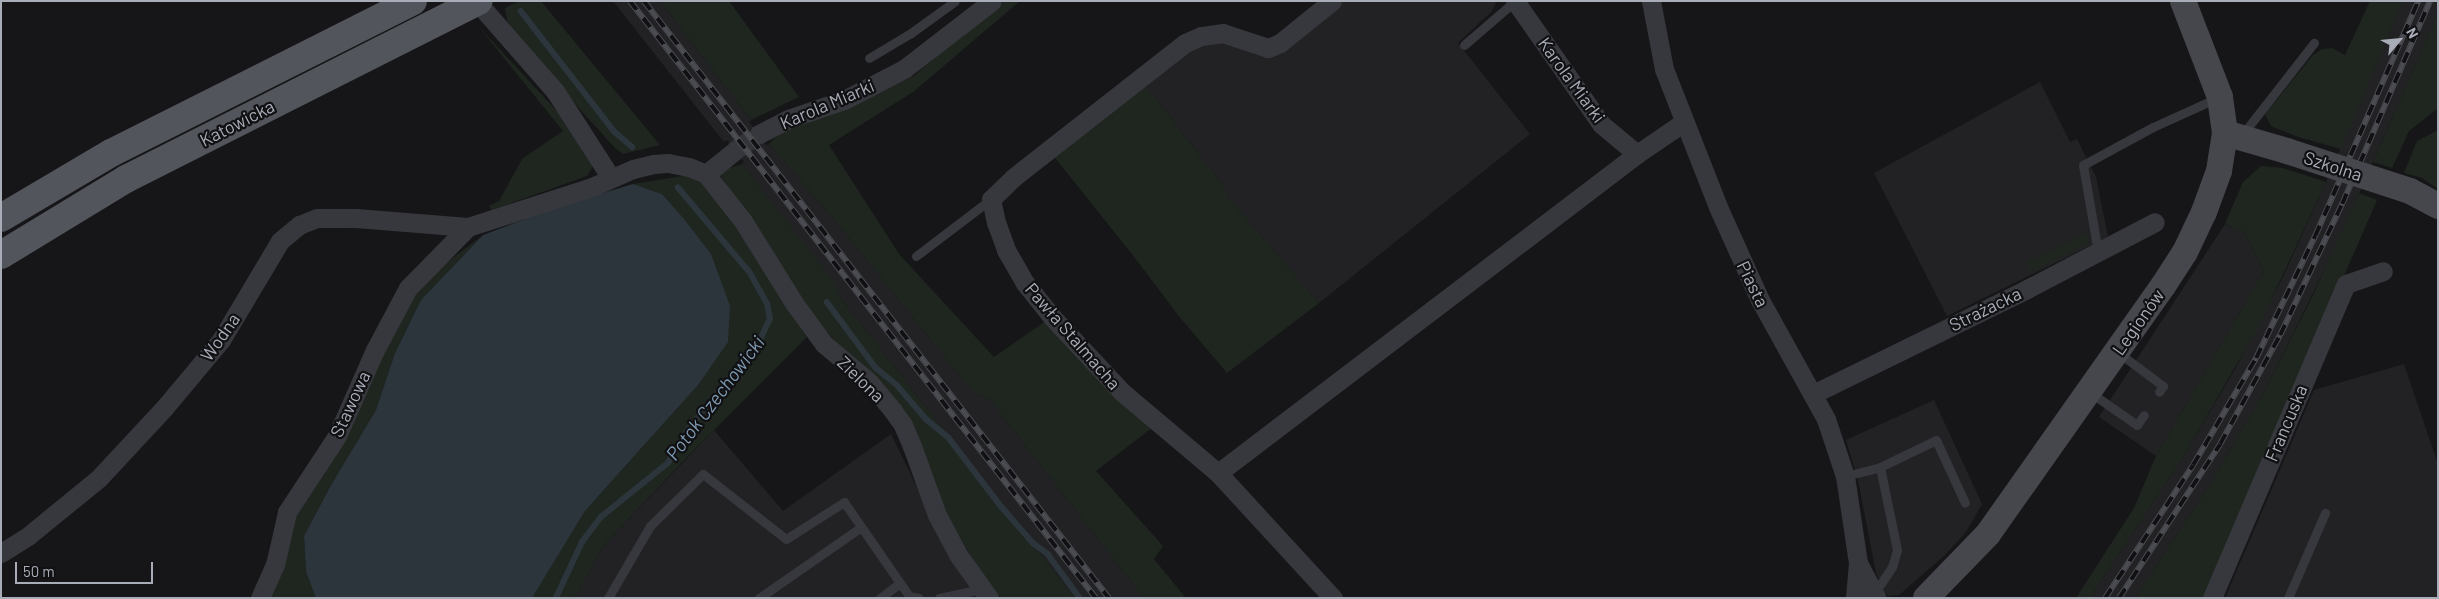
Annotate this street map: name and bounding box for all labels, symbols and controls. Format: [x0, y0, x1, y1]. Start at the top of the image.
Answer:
north arrow [2374, 15, 2424, 65]
text: N [2403, 25, 2422, 41]
street label: Karola Miarki [1534, 33, 1610, 127]
street label: Karola Miarki [777, 74, 877, 134]
street label: Katowicka [196, 95, 278, 151]
street label: Szkolna [2301, 146, 2365, 186]
street label: Piasta [1733, 257, 1773, 311]
street label: Pawła Stalmacha [1021, 278, 1125, 394]
street label: Strażacka [1945, 282, 2025, 336]
street label: Legionów [2107, 285, 2169, 359]
street label: Wodna [196, 309, 244, 365]
water label: Potok Czechowicki [661, 331, 769, 465]
street label: Zielona [833, 351, 889, 407]
street label: Stawowa [325, 368, 375, 440]
street label: Francuska [2260, 381, 2312, 465]
scale bar [18, 552, 155, 584]
text: 50 m [23, 562, 55, 580]

